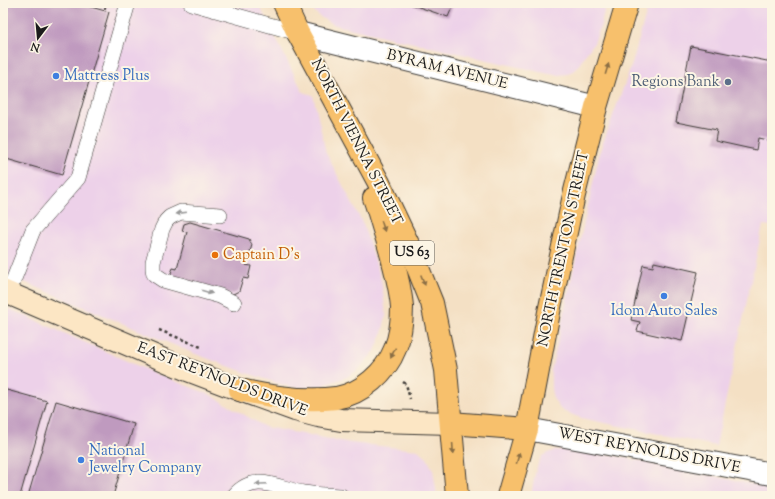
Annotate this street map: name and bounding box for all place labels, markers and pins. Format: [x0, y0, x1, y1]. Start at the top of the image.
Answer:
place label: Mattress Plus [64, 66, 150, 87]
marker: Mattress Plus [51, 71, 61, 81]
place label: Regions Bank [632, 72, 720, 93]
marker: Regions Bank [723, 77, 733, 87]
place label: Captain D's [223, 245, 300, 266]
marker: Captain D's [210, 250, 220, 260]
marker: Idom Auto Sales [659, 291, 669, 301]
place label: Idom Auto Sales [611, 301, 717, 322]
place label: National Jewelry Company [88, 441, 202, 479]
marker: National Jewelry Company [76, 455, 86, 465]

